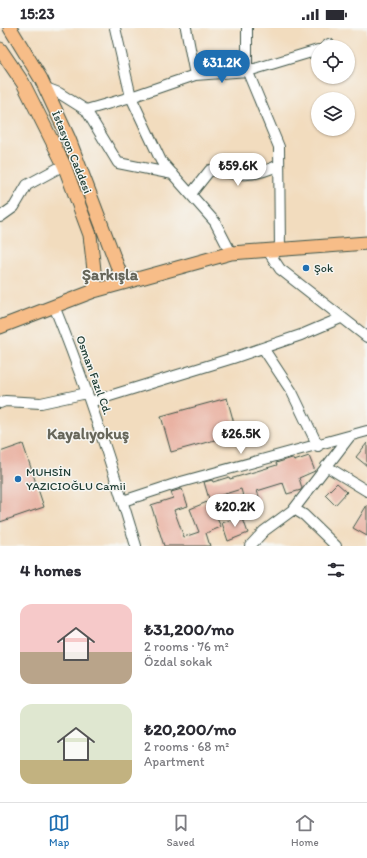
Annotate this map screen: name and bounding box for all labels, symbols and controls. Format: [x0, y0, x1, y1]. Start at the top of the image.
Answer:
text: 15:23 [20, 5, 55, 23]
map controls [311, 40, 355, 136]
button: locate [311, 40, 355, 84]
pin: ₺31.2K [189, 50, 255, 84]
text: ₺31.2K [203, 55, 241, 70]
button: layers [311, 92, 355, 136]
street label: İstasyon Caddesi [49, 109, 95, 195]
pin: ₺59.6K [205, 153, 271, 187]
text: ₺59.6K [218, 158, 258, 173]
place label: Şok [314, 261, 334, 275]
marker: Şok [301, 263, 311, 273]
district label: Şarkışla [82, 265, 139, 285]
street label: Osman Fazıl Cd. [73, 333, 115, 417]
pin: ₺26.5K [208, 421, 274, 455]
district label: Kayalıyokuş [47, 424, 129, 444]
text: ₺26.5K [221, 426, 261, 441]
place label: MUHSİN YAZICIOĞLU Camii [26, 465, 126, 493]
marker: MUHSİN YAZICIOĞLU Camii [13, 474, 23, 484]
pin: ₺20.2K [202, 494, 268, 528]
text: ₺20.2K [215, 499, 255, 514]
icon: filters [325, 559, 347, 581]
text: 4 homes [20, 560, 81, 580]
text: ₺31,200/mo [144, 619, 234, 639]
icon: home [52, 620, 100, 668]
text: 2 rooms · 76 m² [144, 639, 229, 654]
text: Özdal sokak [144, 654, 212, 669]
text: ₺20,200/mo [144, 719, 237, 739]
icon: home [52, 720, 100, 768]
text: 2 rooms · 68 m² [144, 739, 229, 754]
text: Apartment [144, 754, 205, 769]
tab: Map [48, 812, 70, 849]
tab: Saved [167, 812, 195, 849]
tab: Home [291, 812, 319, 849]

